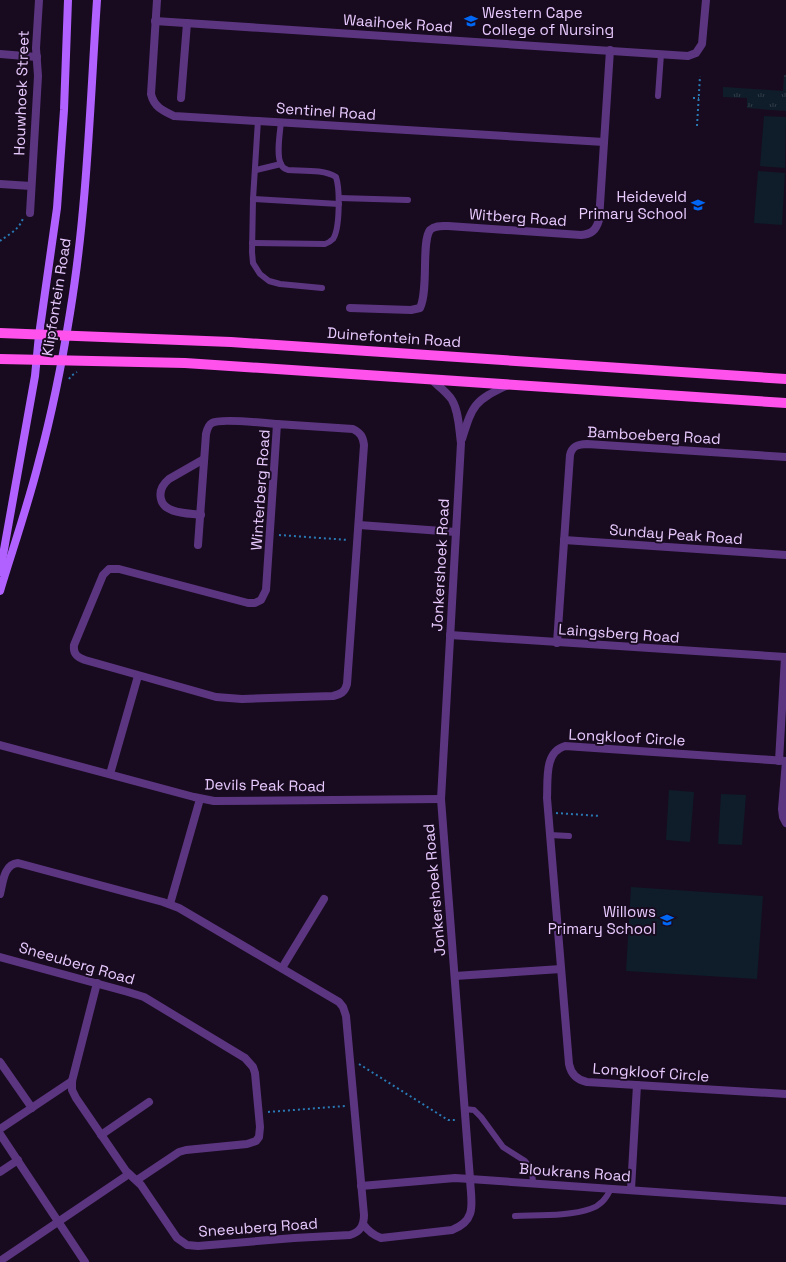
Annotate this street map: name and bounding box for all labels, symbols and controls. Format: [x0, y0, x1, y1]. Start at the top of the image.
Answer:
place label: Western Cape College of Nursing [482, 3, 614, 39]
street label: Waaihoek Road [342, 10, 454, 36]
school or university icon: Western Cape College of Nursing [463, 13, 479, 29]
street label: Houwhoek Street [9, 30, 33, 156]
street label: Sentinel Road [275, 98, 377, 124]
place label: Heideveld Primary School [579, 187, 687, 223]
school or university icon: Heideveld Primary School [690, 197, 706, 213]
street label: Witberg Road [468, 204, 568, 230]
street label: Klipfontein Road [37, 237, 75, 357]
street label: Duinefontein Road [326, 323, 462, 351]
street label: Bamboeberg Road [587, 422, 721, 448]
street label: Winterberg Road [246, 429, 274, 551]
street label: Jonkershoek Road [427, 498, 453, 632]
street label: Sunday Peak Road [609, 520, 743, 548]
street label: Laingsberg Road [558, 619, 680, 647]
street label: Longkloof Circle [568, 724, 686, 750]
street label: Devils Peak Road [204, 774, 326, 796]
street label: Jonkershoek Road [419, 823, 449, 957]
place label: Willows Primary School [548, 902, 656, 938]
school or university icon: Willows Primary School [659, 912, 675, 928]
street label: Sneeuberg Road [17, 937, 137, 989]
street label: Longkloof Circle [592, 1058, 710, 1086]
street label: Bloukrans Road [519, 1159, 631, 1185]
street label: Sneeuberg Road [198, 1213, 318, 1241]

